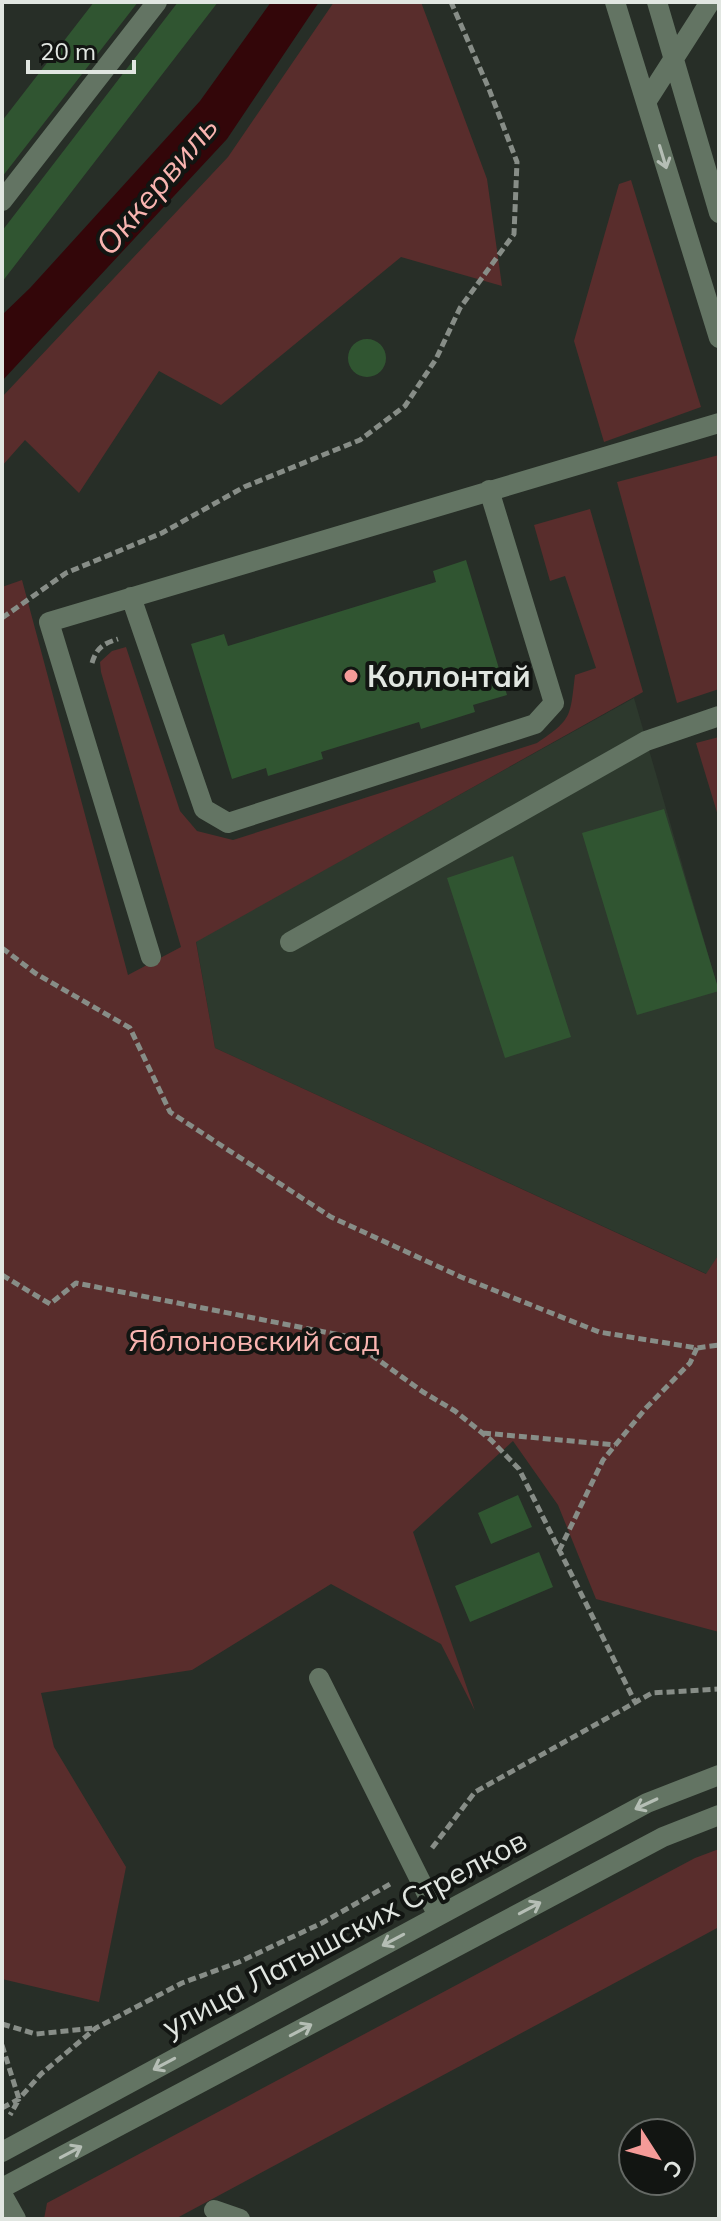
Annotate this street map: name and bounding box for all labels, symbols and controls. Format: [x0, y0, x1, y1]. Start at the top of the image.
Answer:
scale bar [28, 24, 134, 74]
text: 20 m [40, 36, 96, 66]
water label: Оккервиль [86, 107, 226, 263]
one-way arrow [656, 143, 671, 169]
place label: Коллонтай [367, 657, 531, 695]
marker: Коллонтай [342, 667, 360, 685]
park label: Яблоновский сад [128, 1321, 380, 1359]
one-way arrow [635, 1797, 659, 1812]
street label: улица Латышских Стрелков [155, 1821, 533, 2045]
one-way arrow [518, 1900, 542, 1915]
one-way arrow [382, 1933, 405, 1949]
one-way arrow [288, 2021, 312, 2037]
one-way arrow [153, 2057, 177, 2072]
north arrow [617, 2117, 697, 2197]
one-way arrow [59, 2143, 82, 2159]
text: С [657, 2154, 689, 2183]

